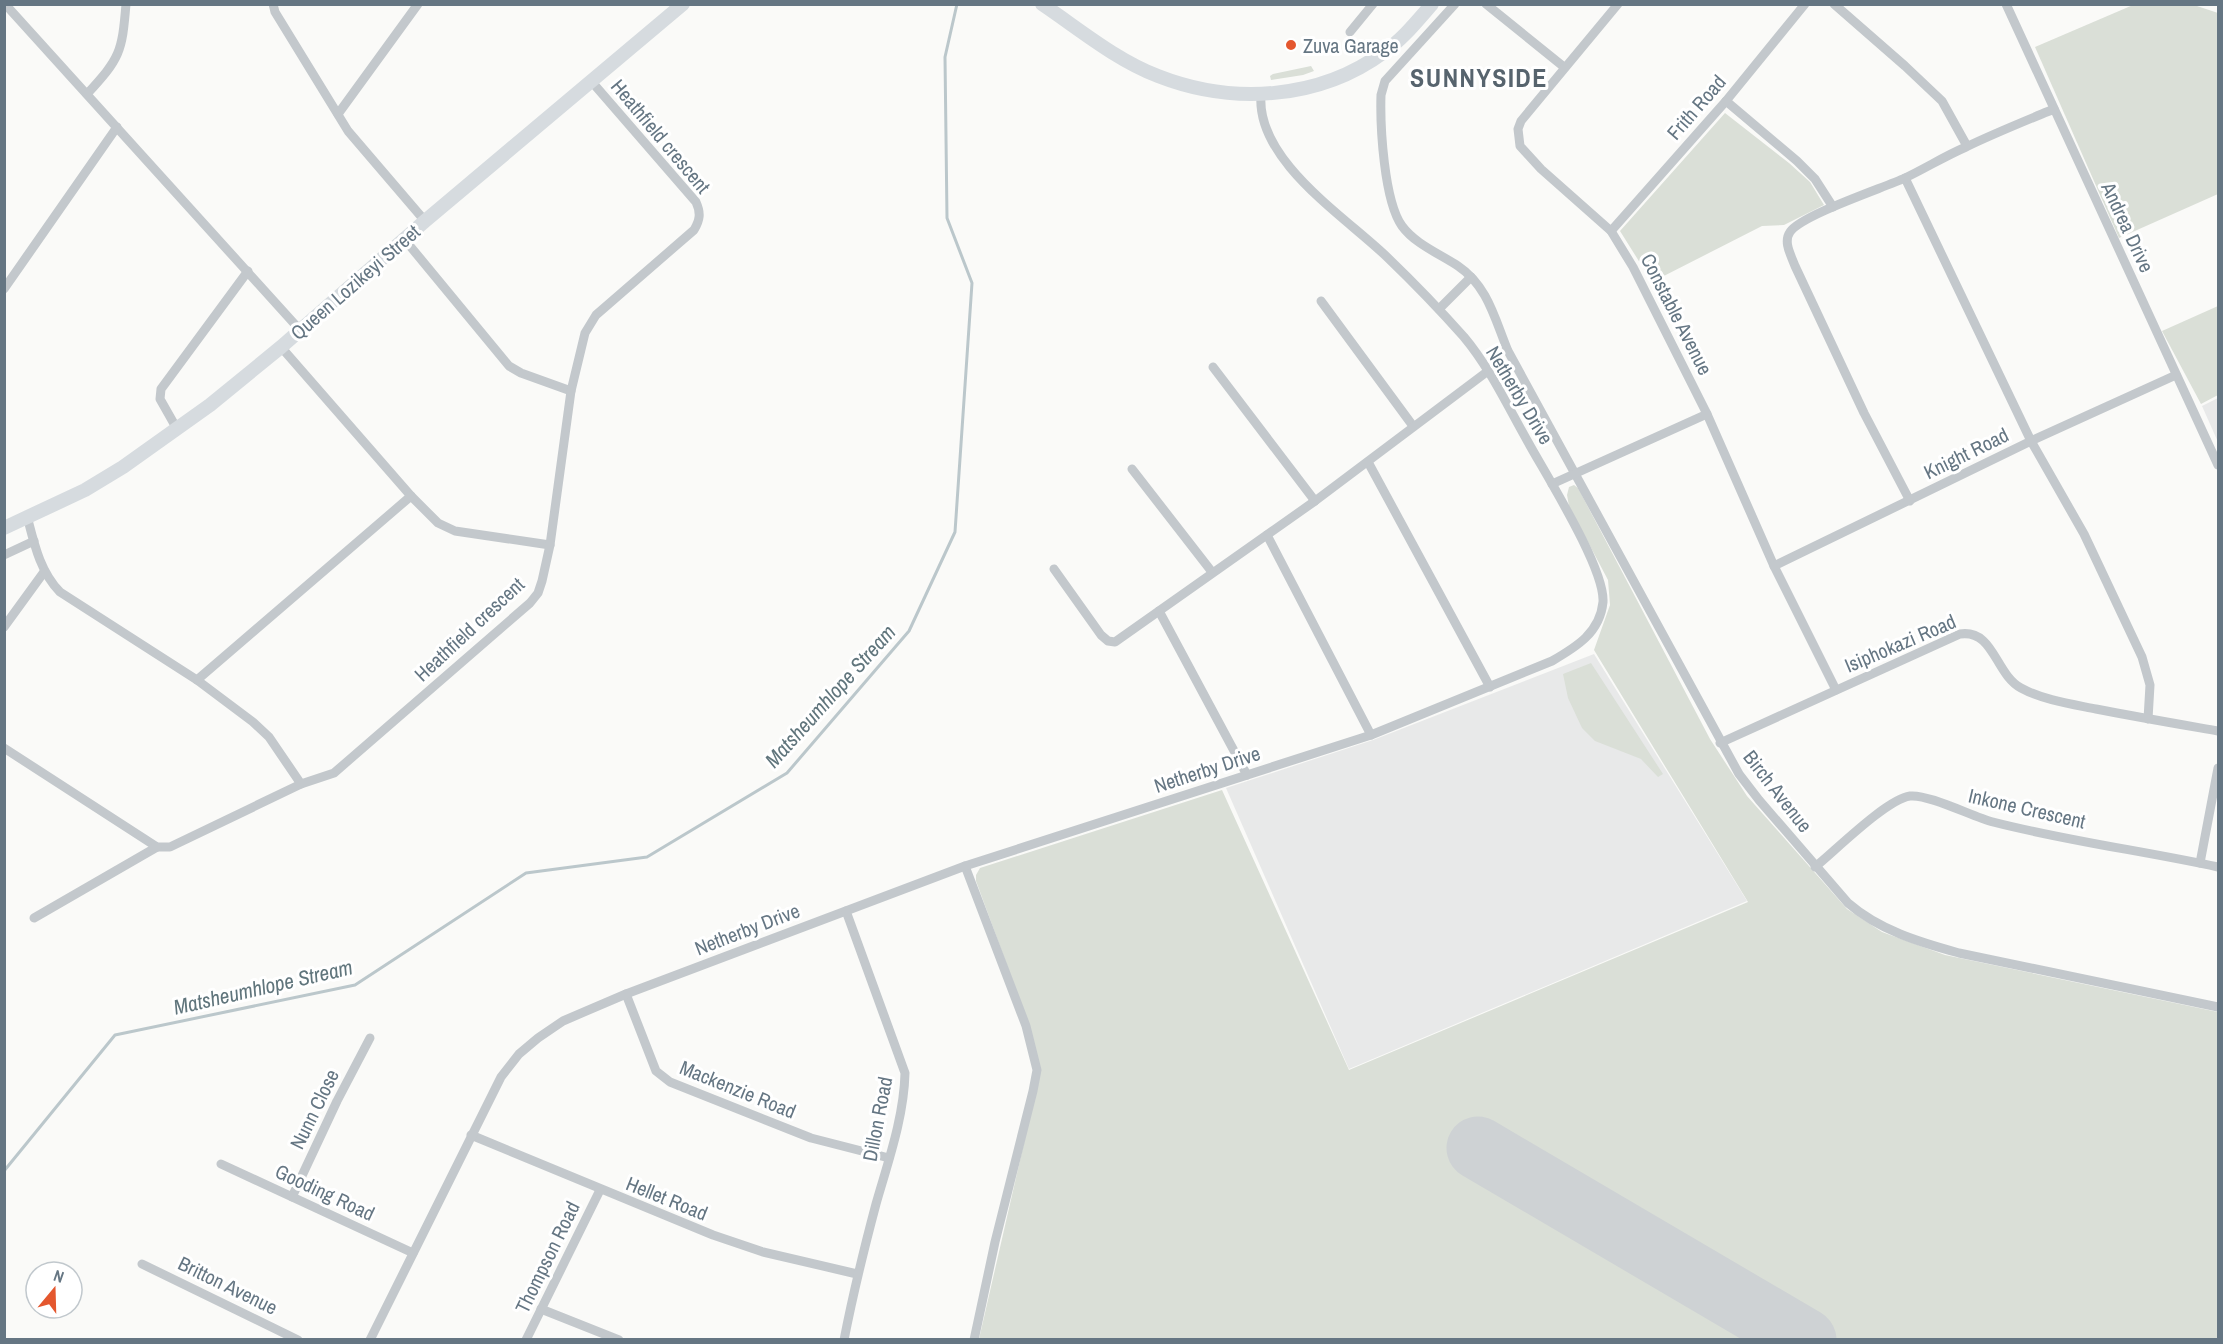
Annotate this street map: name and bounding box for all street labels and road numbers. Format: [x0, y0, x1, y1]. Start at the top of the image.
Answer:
street label: Frith Road [1660, 69, 1732, 145]
street label: Heathfield crescent [605, 73, 717, 199]
street label: Andrea Drive [2095, 177, 2161, 276]
street label: Queen Lozikeyi Street [285, 218, 426, 346]
street label: Constable Avenue [1635, 249, 1719, 379]
street label: Netherby Drive [1480, 341, 1560, 449]
street label: Knight Road [1919, 421, 2013, 485]
street label: Heathfield crescent [408, 571, 530, 687]
street label: Isiphokazi Road [1840, 607, 1960, 679]
street label: Netherby Drive [1150, 739, 1264, 799]
street label: Birch Avenue [1737, 744, 1819, 838]
street label: Inkone Crescent [1966, 781, 2089, 835]
street label: Netherby Drive [691, 897, 803, 961]
street label: Mackenzie Road [676, 1053, 800, 1125]
street label: Nunn Close [283, 1065, 345, 1153]
street label: Dillon Road [856, 1074, 898, 1164]
street label: Gooding Road [271, 1157, 379, 1227]
street label: Hellet Road [622, 1169, 712, 1227]
street label: Thompson Road [508, 1197, 586, 1317]
street label: Britton Avenue [174, 1249, 282, 1321]

